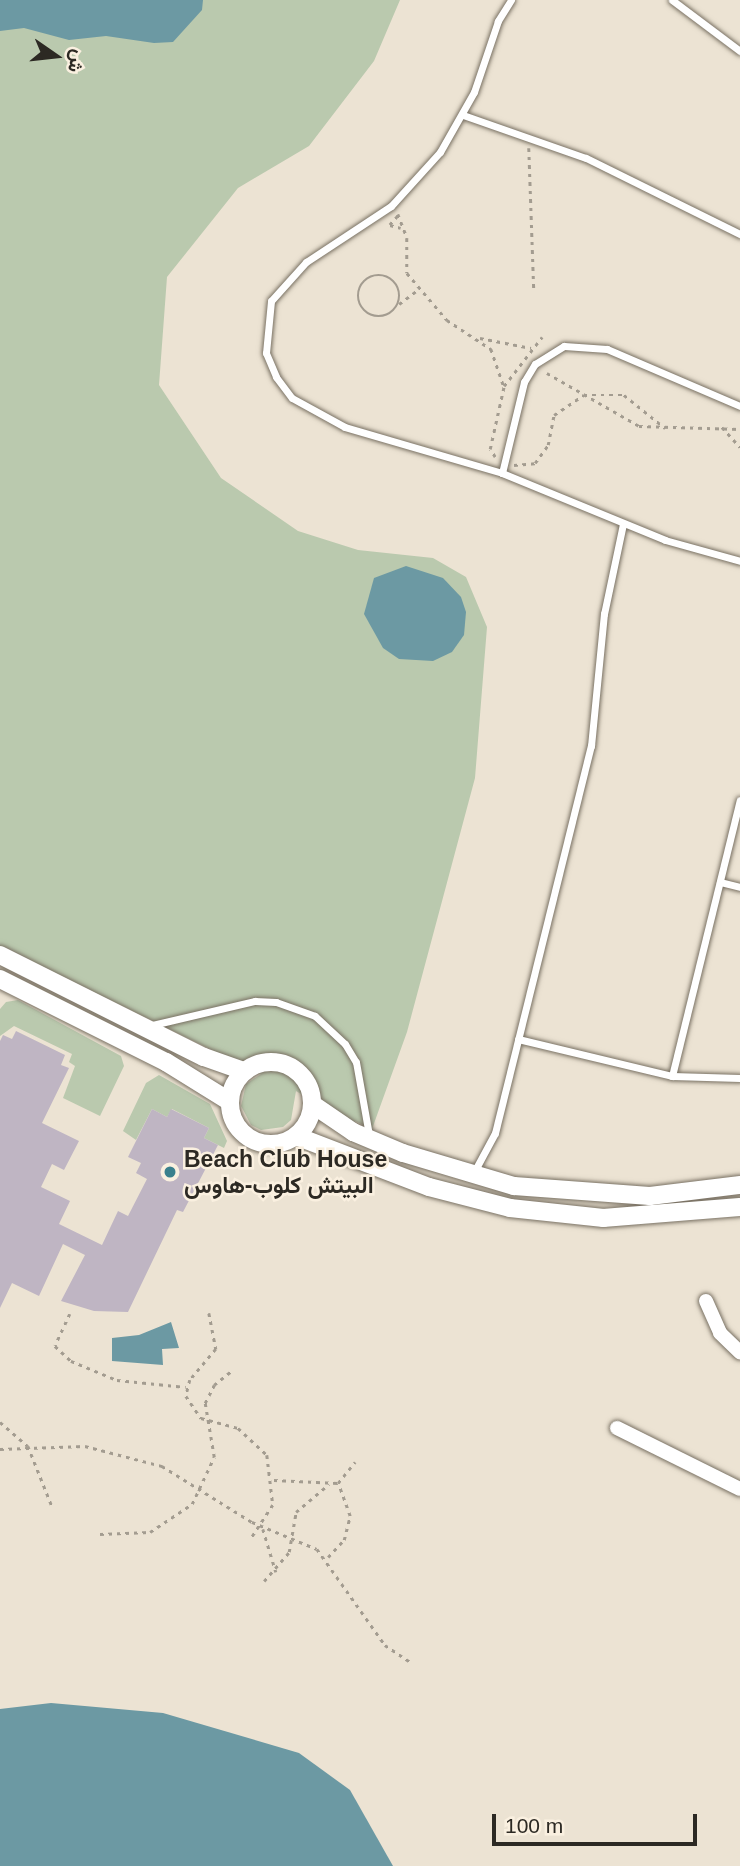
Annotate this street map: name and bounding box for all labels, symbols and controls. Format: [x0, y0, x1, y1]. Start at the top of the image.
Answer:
north arrow [21, 21, 91, 91]
text: ش [64, 48, 90, 75]
place label: Beach Club House البيتش كلوب-هاوس [184, 1145, 387, 1199]
marker: Beach Club House البيتش كلوب-هاوس [162, 1164, 178, 1180]
scale bar [495, 1800, 700, 1844]
text: 100 m [505, 1814, 563, 1837]

